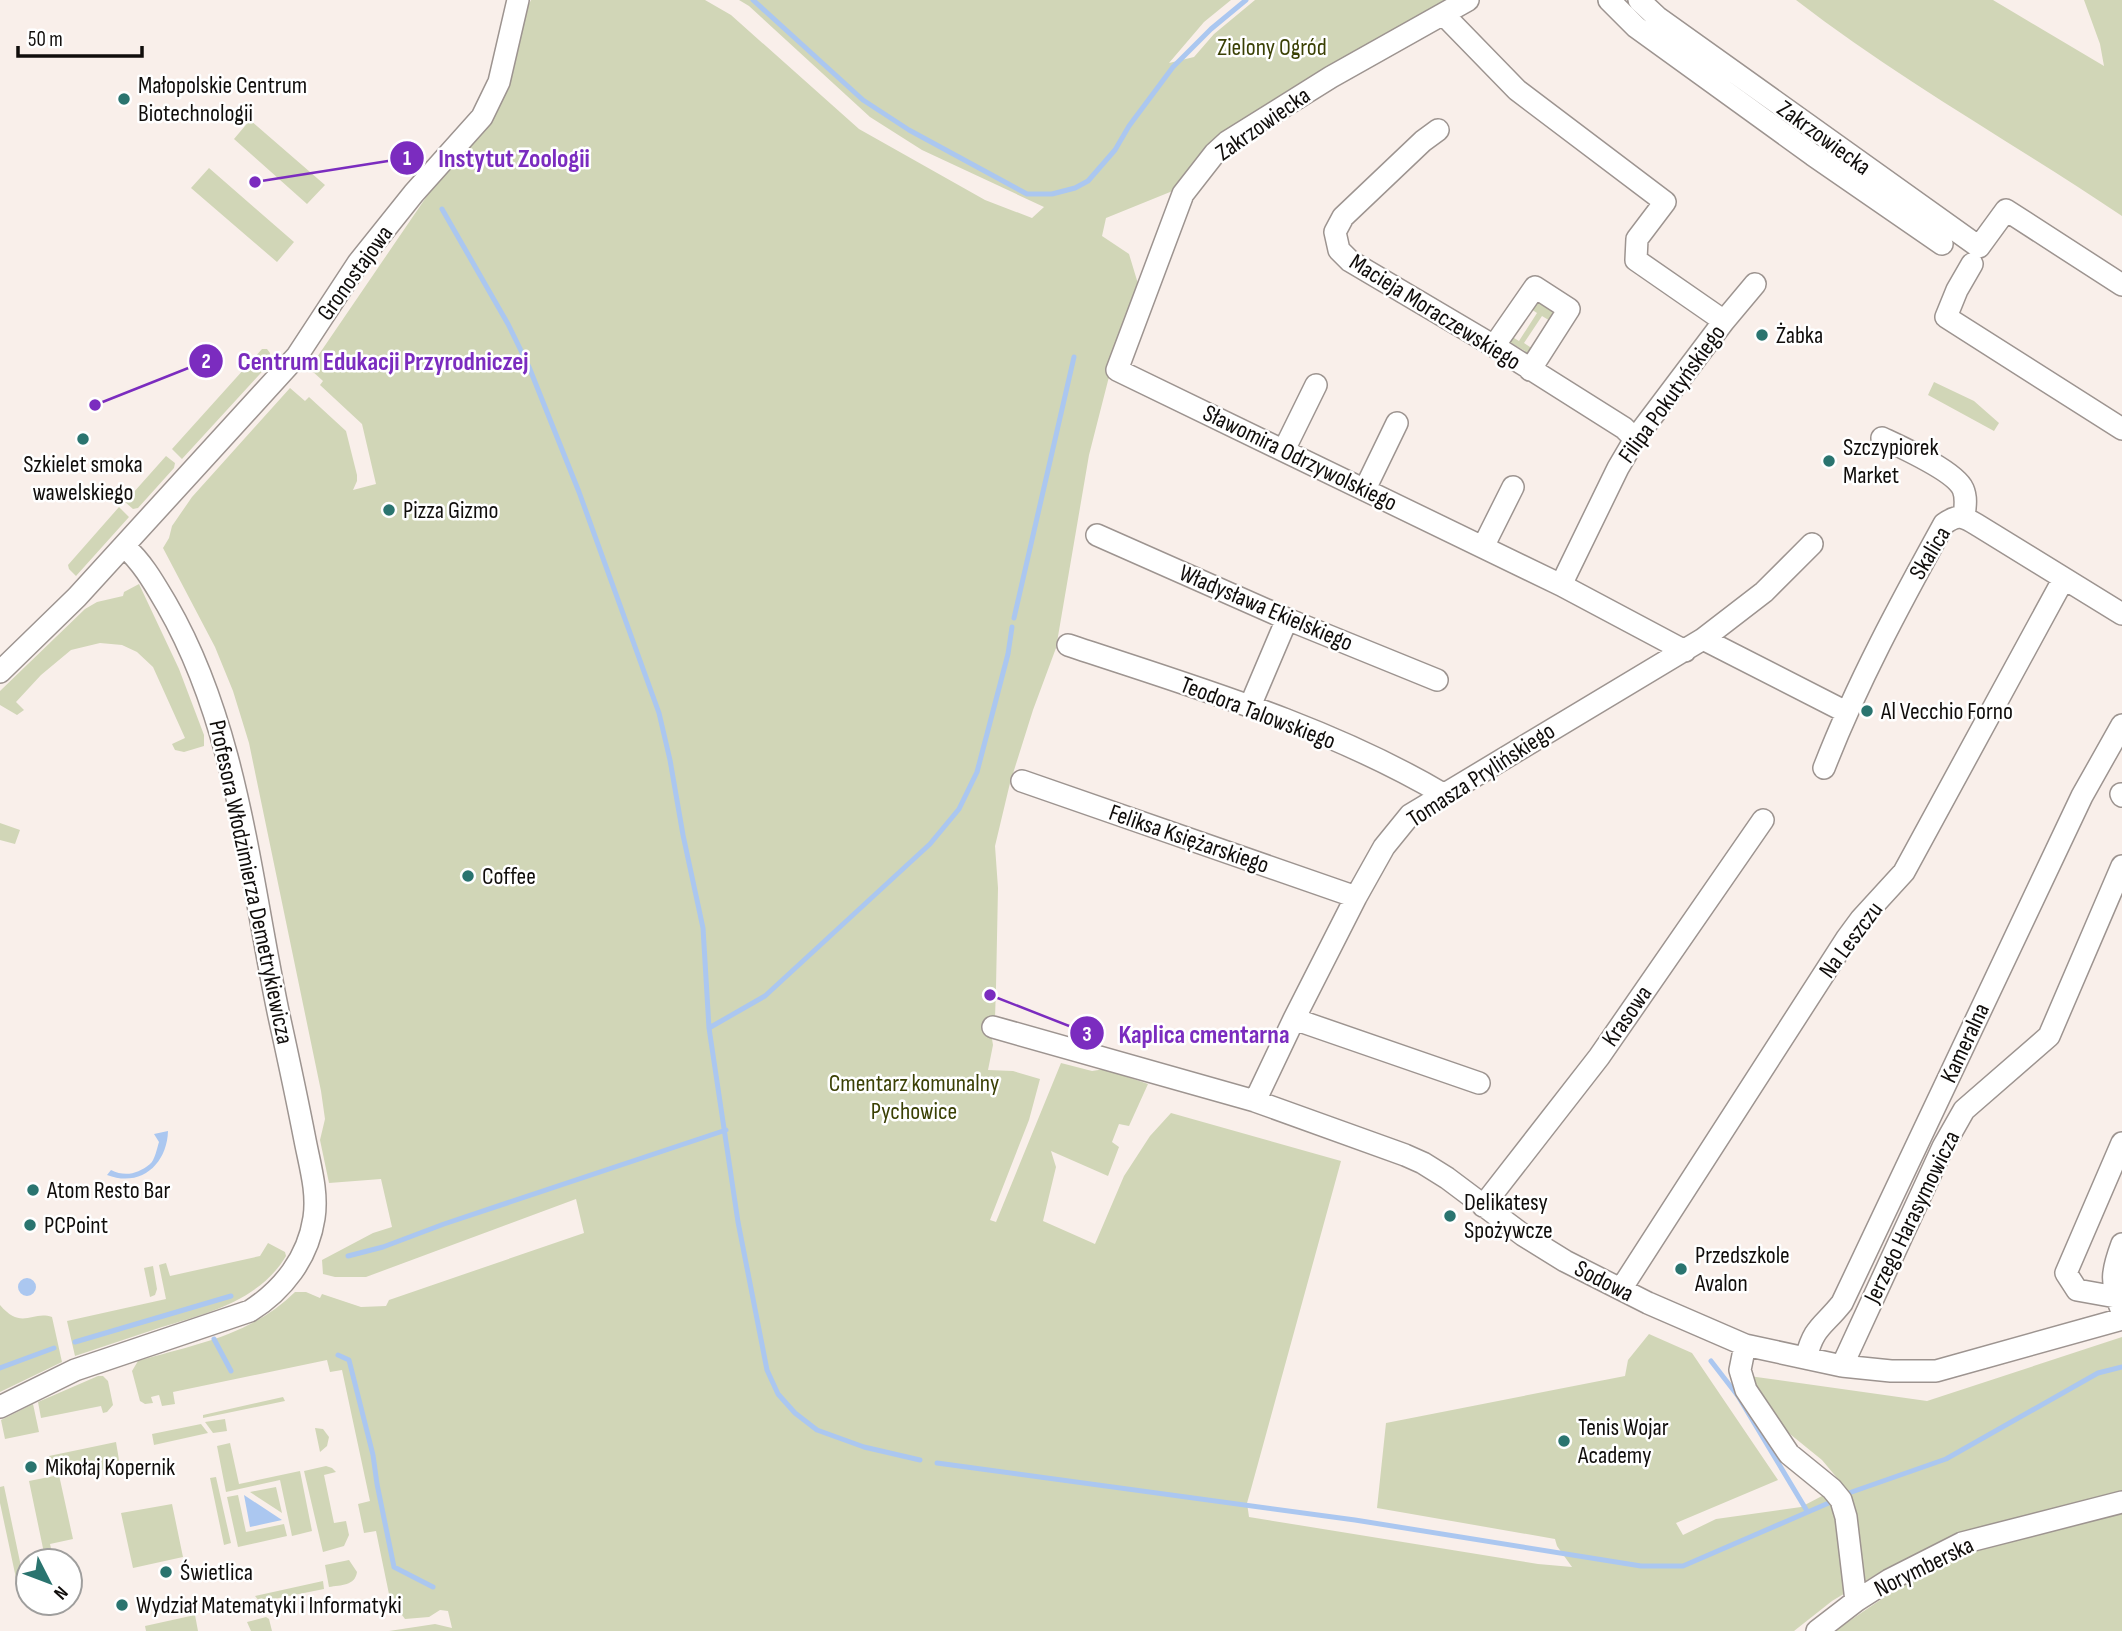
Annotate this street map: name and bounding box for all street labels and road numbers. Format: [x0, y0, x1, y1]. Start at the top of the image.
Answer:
street label: Zakrzowiecka [1210, 81, 1316, 167]
street label: Zakrzowiecka [1771, 94, 1877, 182]
street label: Gronostajowa [311, 220, 399, 326]
street label: Macieja Moraczewskiego [1344, 248, 1526, 376]
street label: Filipa Pokutyńskiego [1612, 319, 1732, 469]
street label: Sławomira Odrzywolskiego [1198, 398, 1402, 518]
street label: Skalica [1903, 521, 1957, 585]
street label: Władysława Ekielskiego [1175, 558, 1357, 658]
street label: Teodora Talowskiego [1176, 670, 1340, 756]
street label: Tomasza Prylińskiego [1402, 716, 1560, 834]
street label: Profesora Włodzimierza Demetrykiewicza [202, 717, 300, 1047]
street label: Feliksa Księżarskiego [1105, 798, 1273, 880]
street label: Na Leszczu [1813, 896, 1889, 984]
street label: Krasowa [1596, 980, 1658, 1052]
street label: Kameralna [1934, 998, 1996, 1088]
street label: Jerzego Harasymowicza [1857, 1126, 1966, 1309]
street label: Sodowa [1570, 1254, 1638, 1308]
street label: Norymberska [1870, 1530, 1978, 1604]

